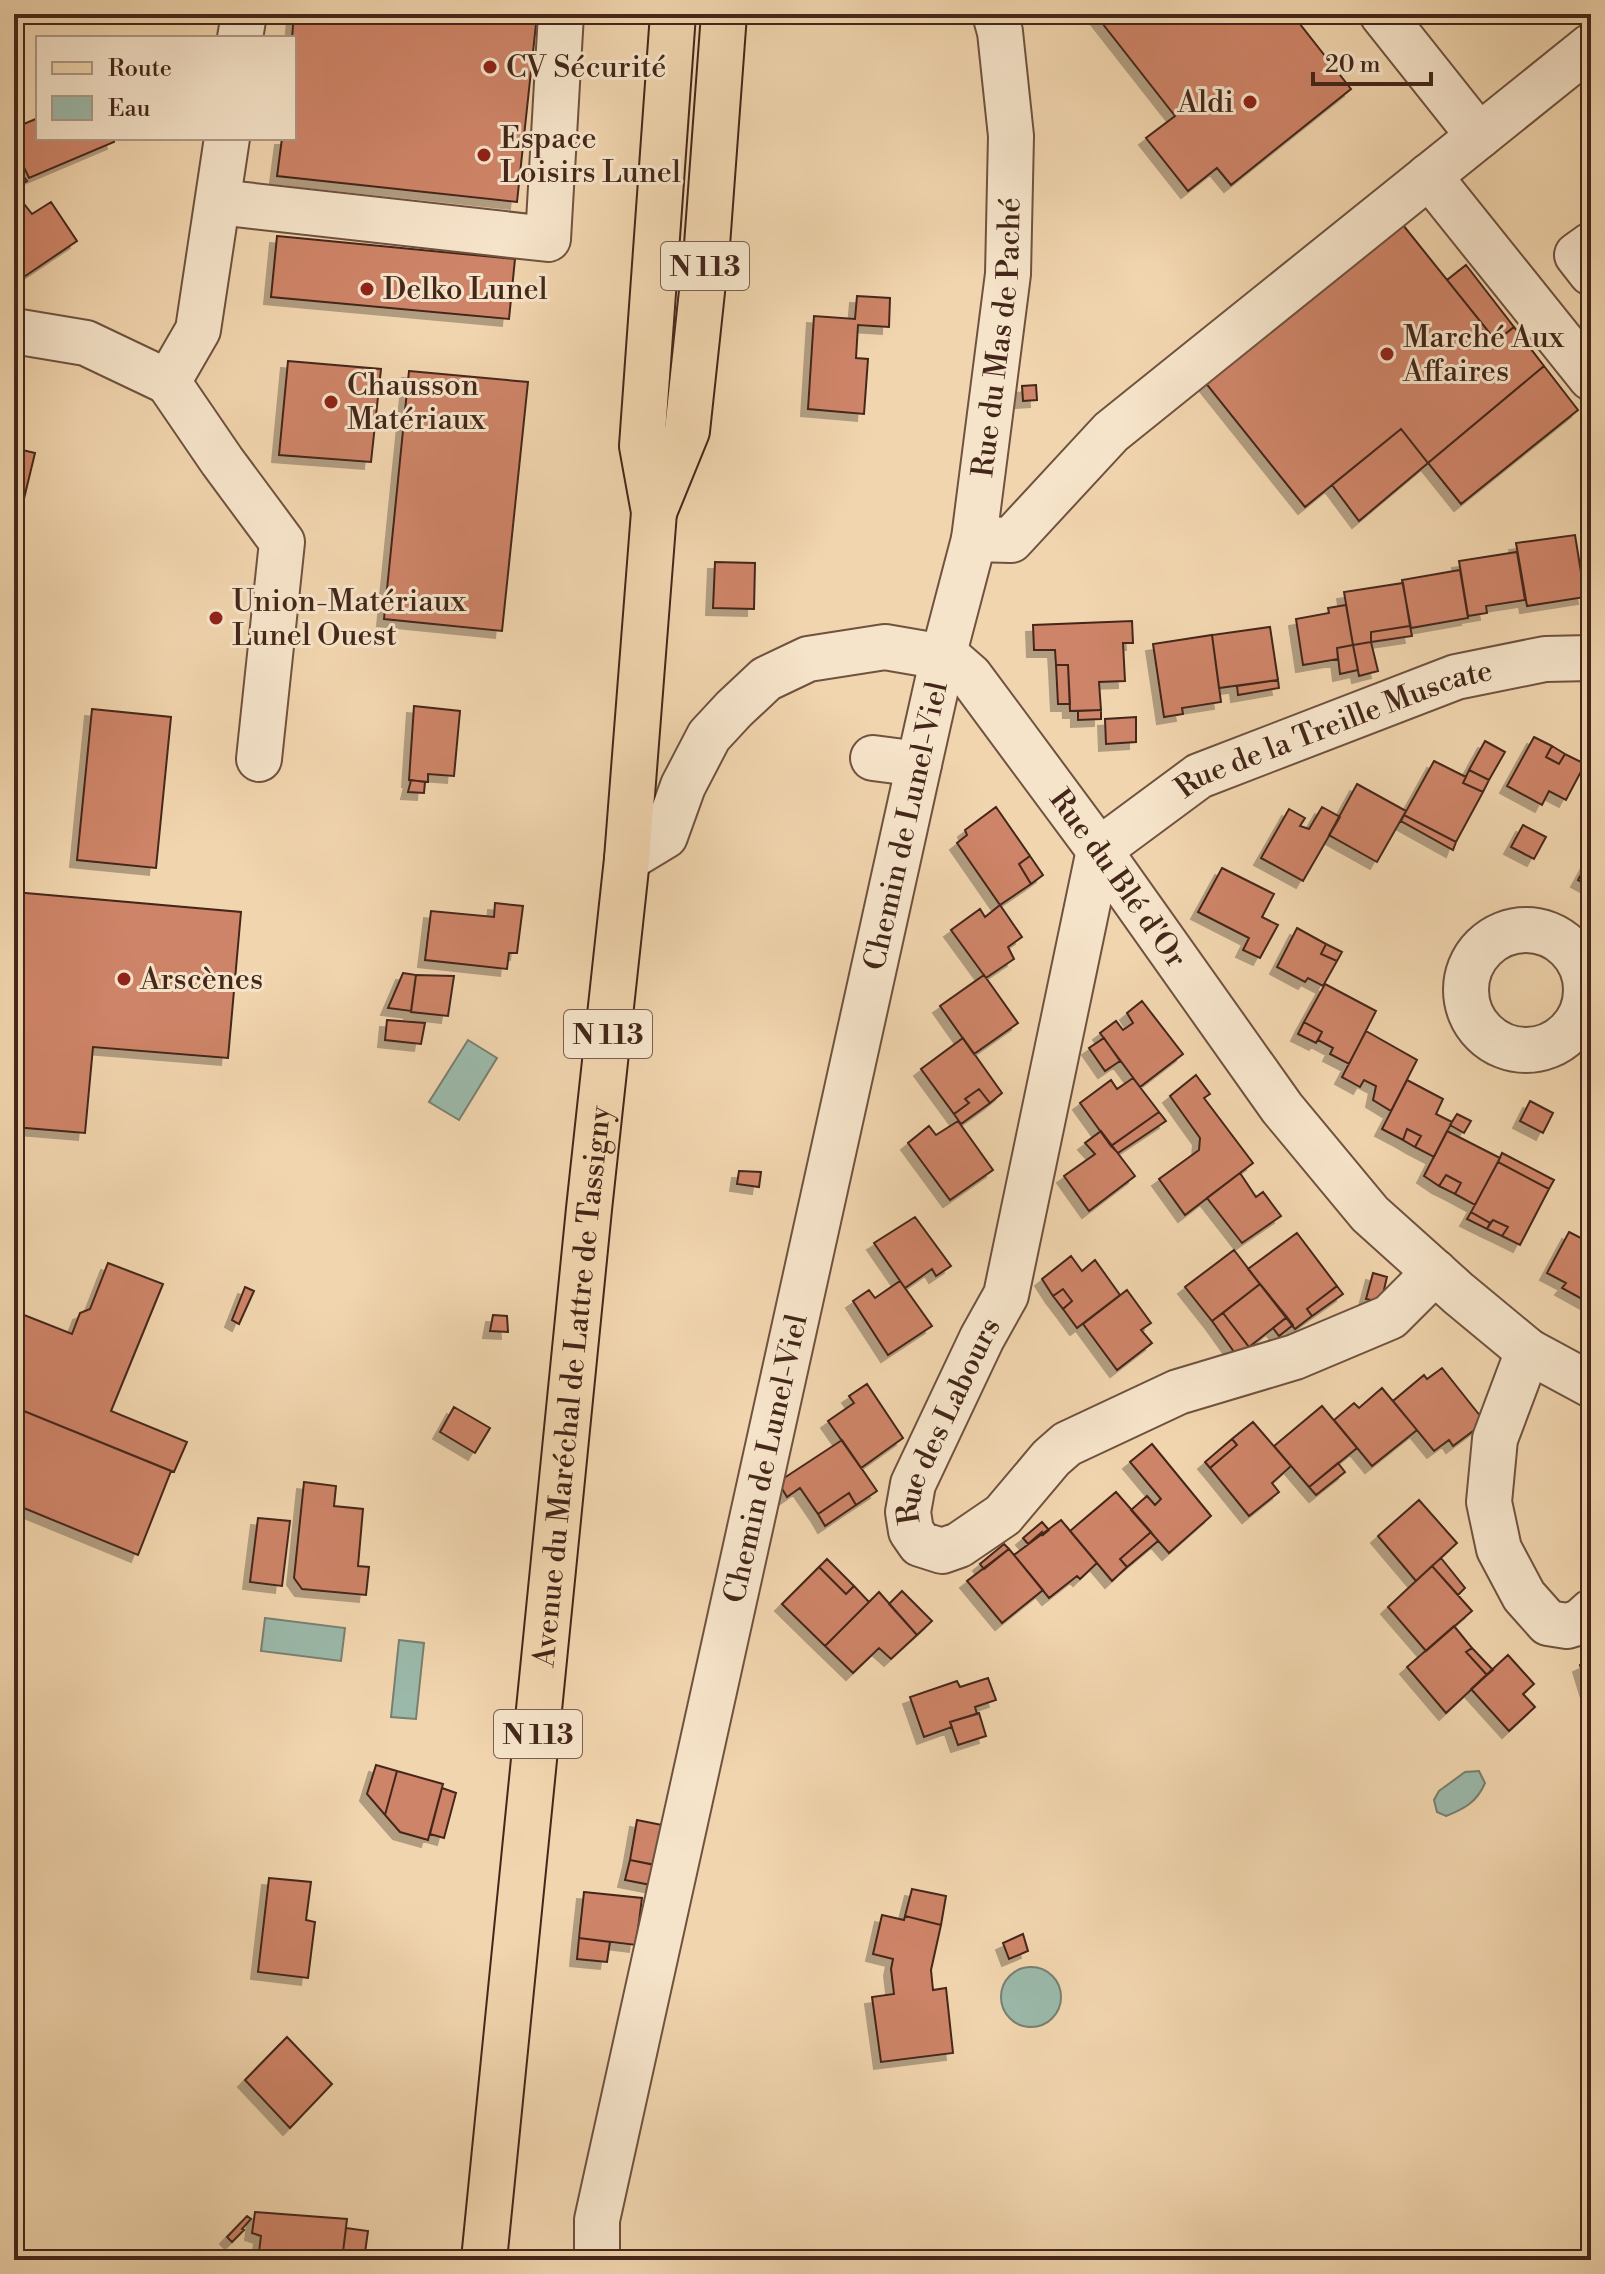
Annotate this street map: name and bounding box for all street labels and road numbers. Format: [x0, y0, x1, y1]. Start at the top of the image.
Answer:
street label: Rue du Mas de Paché [964, 197, 1030, 479]
road number: N 113 [661, 242, 749, 290]
street label: Rue de la Treille Muscate [1168, 652, 1496, 807]
street label: Chemin de Lunel-Viel [856, 678, 957, 974]
street label: Rue du Blé d'Or [1040, 782, 1195, 976]
road number: N 113 [564, 1010, 652, 1058]
street label: Avenue du Maréchal de Lattre de Tassigny [525, 1104, 620, 1670]
street label: Chemin de Lunel-Viel [716, 1311, 817, 1607]
street label: Rue des Labours [889, 1311, 1010, 1527]
road number: N 113 [494, 1710, 582, 1758]

